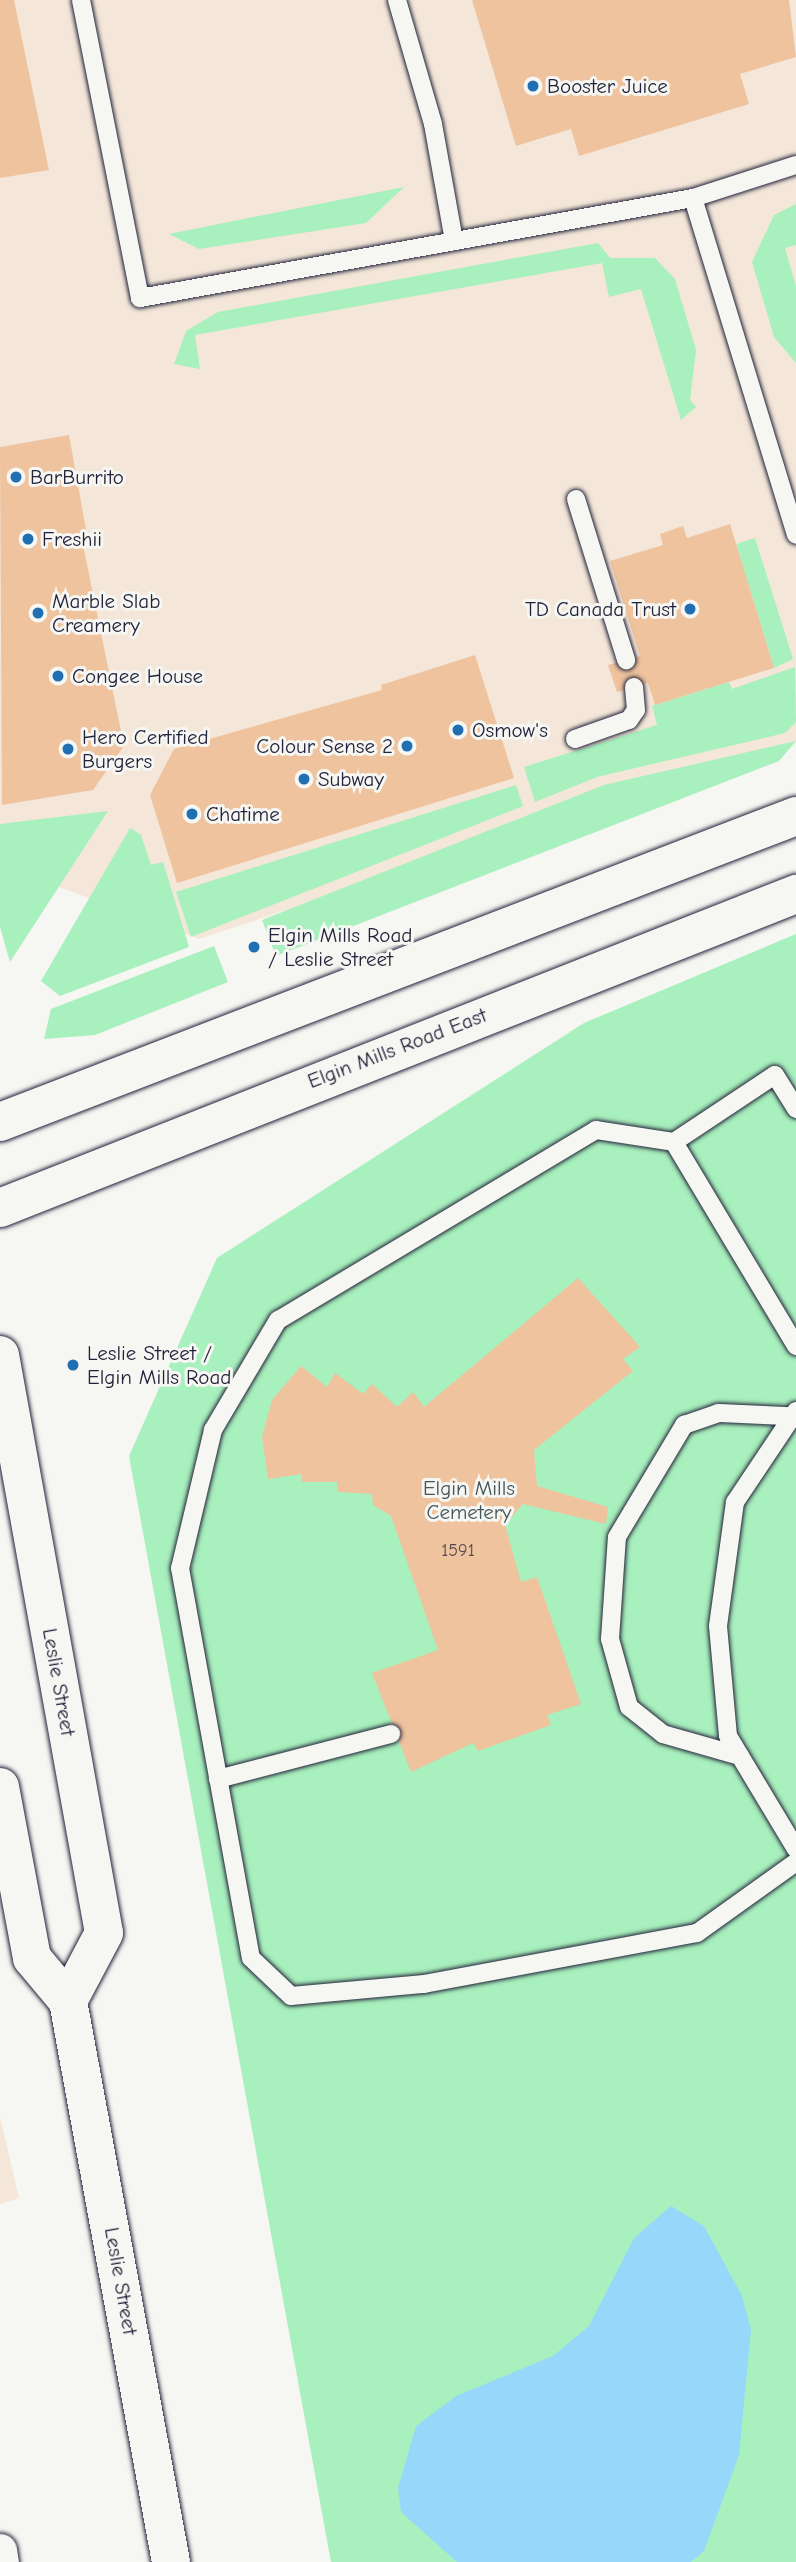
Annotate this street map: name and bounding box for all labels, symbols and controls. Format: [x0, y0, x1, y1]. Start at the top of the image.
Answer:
place label: Booster Juice [547, 73, 668, 99]
marker: Booster Juice [525, 78, 541, 94]
place label: BarBurrito [30, 464, 124, 490]
marker: BarBurrito [8, 469, 24, 485]
place label: Freshii [42, 526, 102, 552]
marker: Freshii [20, 531, 36, 547]
place label: Marble Slab Creamery [52, 588, 160, 638]
place label: TD Canada Trust [525, 596, 676, 622]
marker: TD Canada Trust [682, 601, 698, 617]
marker: Marble Slab Creamery [30, 605, 46, 621]
place label: Congee House [72, 663, 203, 689]
marker: Congee House [50, 668, 66, 684]
place label: Osmow's [472, 717, 548, 743]
marker: Osmow's [450, 722, 466, 738]
place label: Hero Certified Burgers [82, 724, 209, 774]
place label: Colour Sense 2 [256, 733, 393, 759]
marker: Colour Sense 2 [399, 738, 415, 754]
marker: Hero Certified Burgers [60, 741, 76, 757]
place label: Subway [318, 766, 384, 792]
marker: Subway [296, 771, 312, 787]
place label: Chatime [206, 801, 280, 827]
marker: Chatime [184, 806, 200, 822]
place label: Elgin Mills Road / Leslie Street [268, 922, 412, 972]
marker: Elgin Mills Road / Leslie Street [246, 939, 262, 955]
street label: Elgin Mills Road East [304, 1002, 490, 1094]
place label: Leslie Street / Elgin Mills Road [87, 1340, 231, 1390]
marker: Leslie Street / Elgin Mills Road [65, 1357, 81, 1373]
park label: Elgin Mills Cemetery [423, 1475, 515, 1525]
house number: 1591 [441, 1540, 475, 1562]
street label: Leslie Street [37, 1626, 81, 1738]
street label: Leslie Street [99, 2225, 143, 2337]

